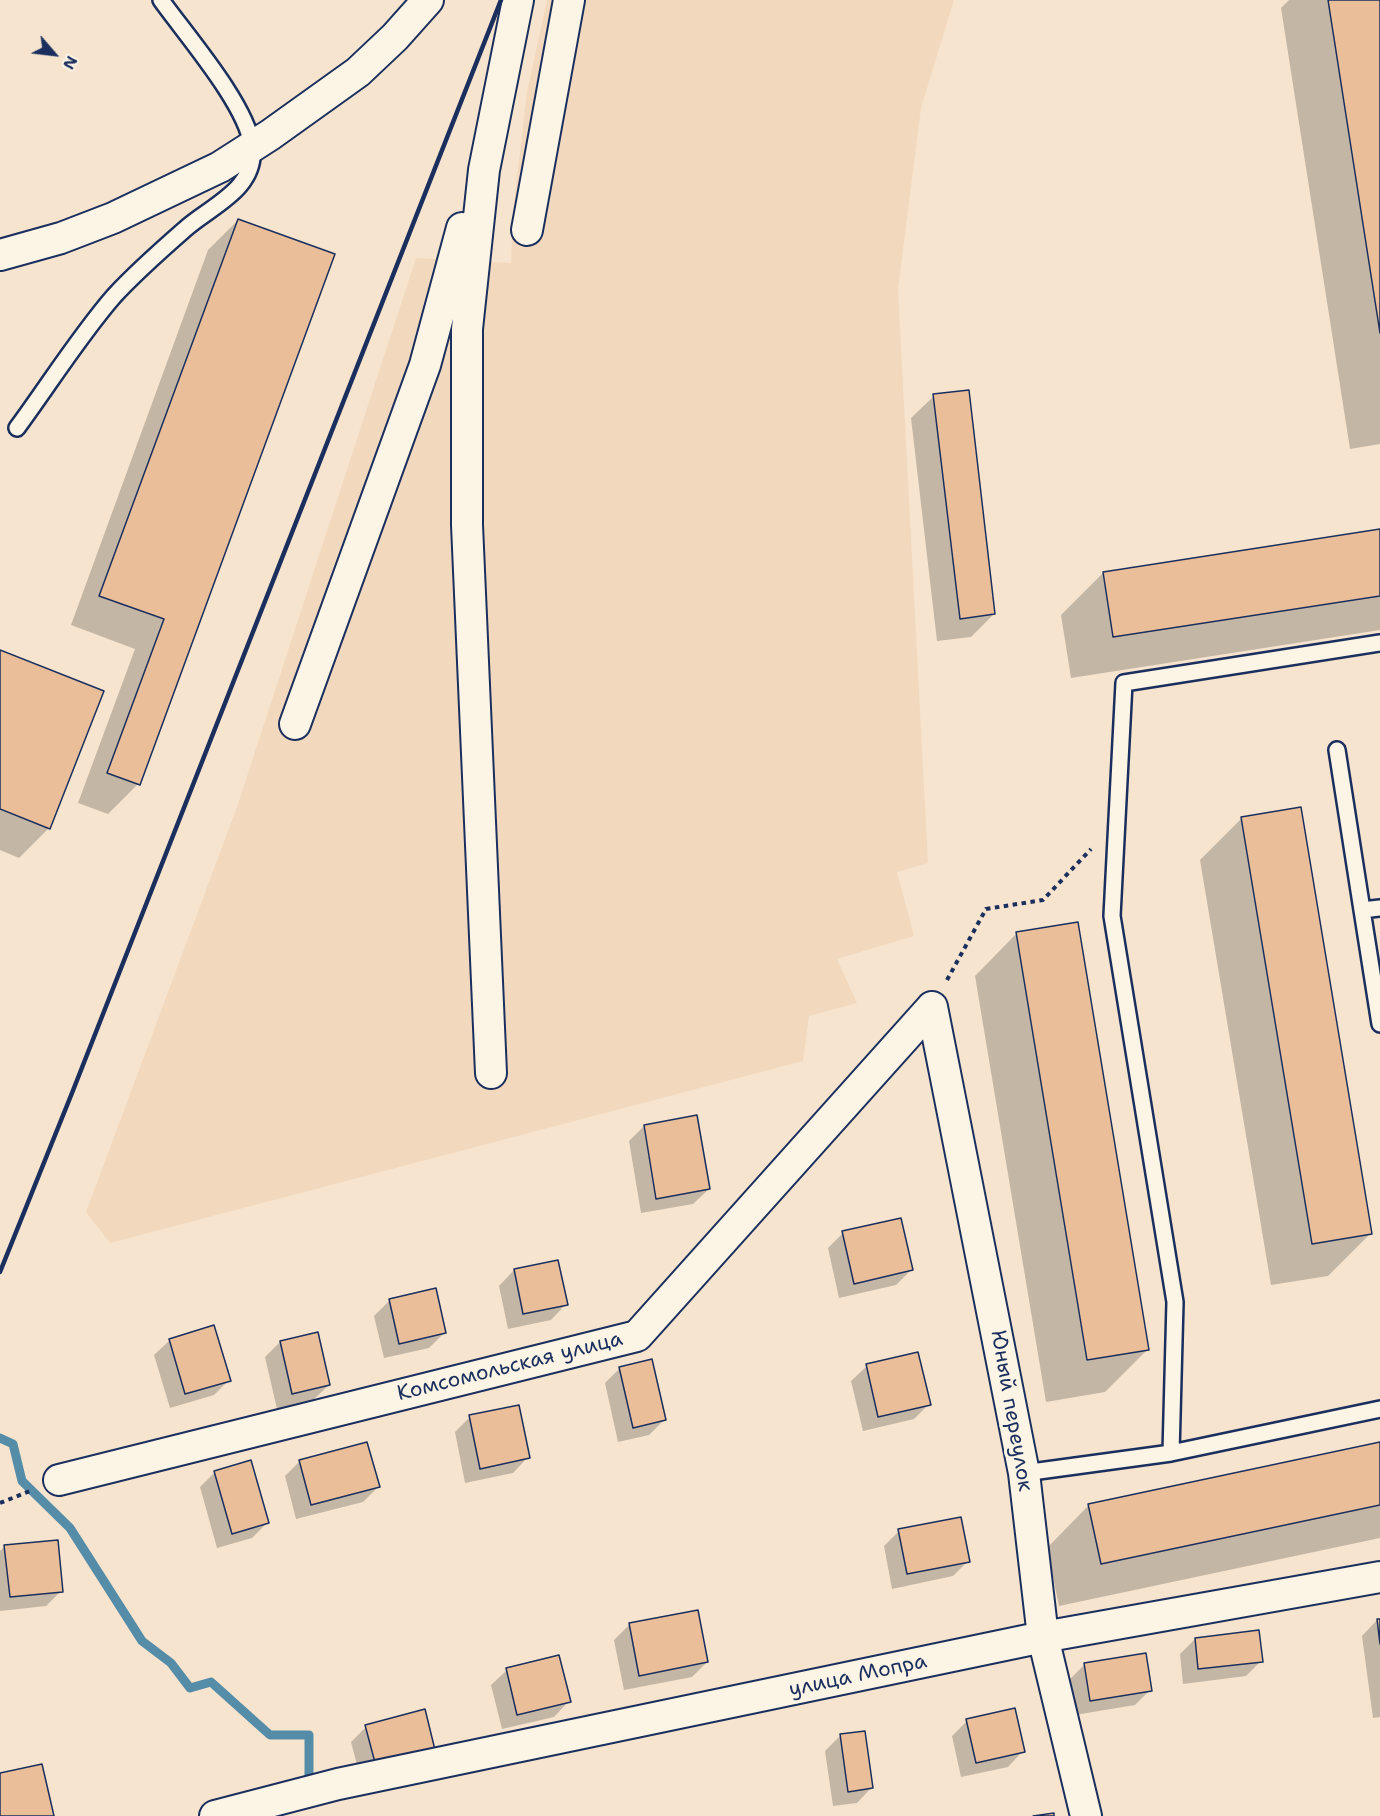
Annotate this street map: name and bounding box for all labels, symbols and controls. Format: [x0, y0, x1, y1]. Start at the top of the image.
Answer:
north arrow [24, 24, 84, 84]
text: N [58, 52, 83, 73]
street label: Комсомольская улица [395, 1327, 625, 1407]
street label: Юный переулок [984, 1328, 1038, 1494]
street label: улица Мопра [787, 1649, 929, 1703]

